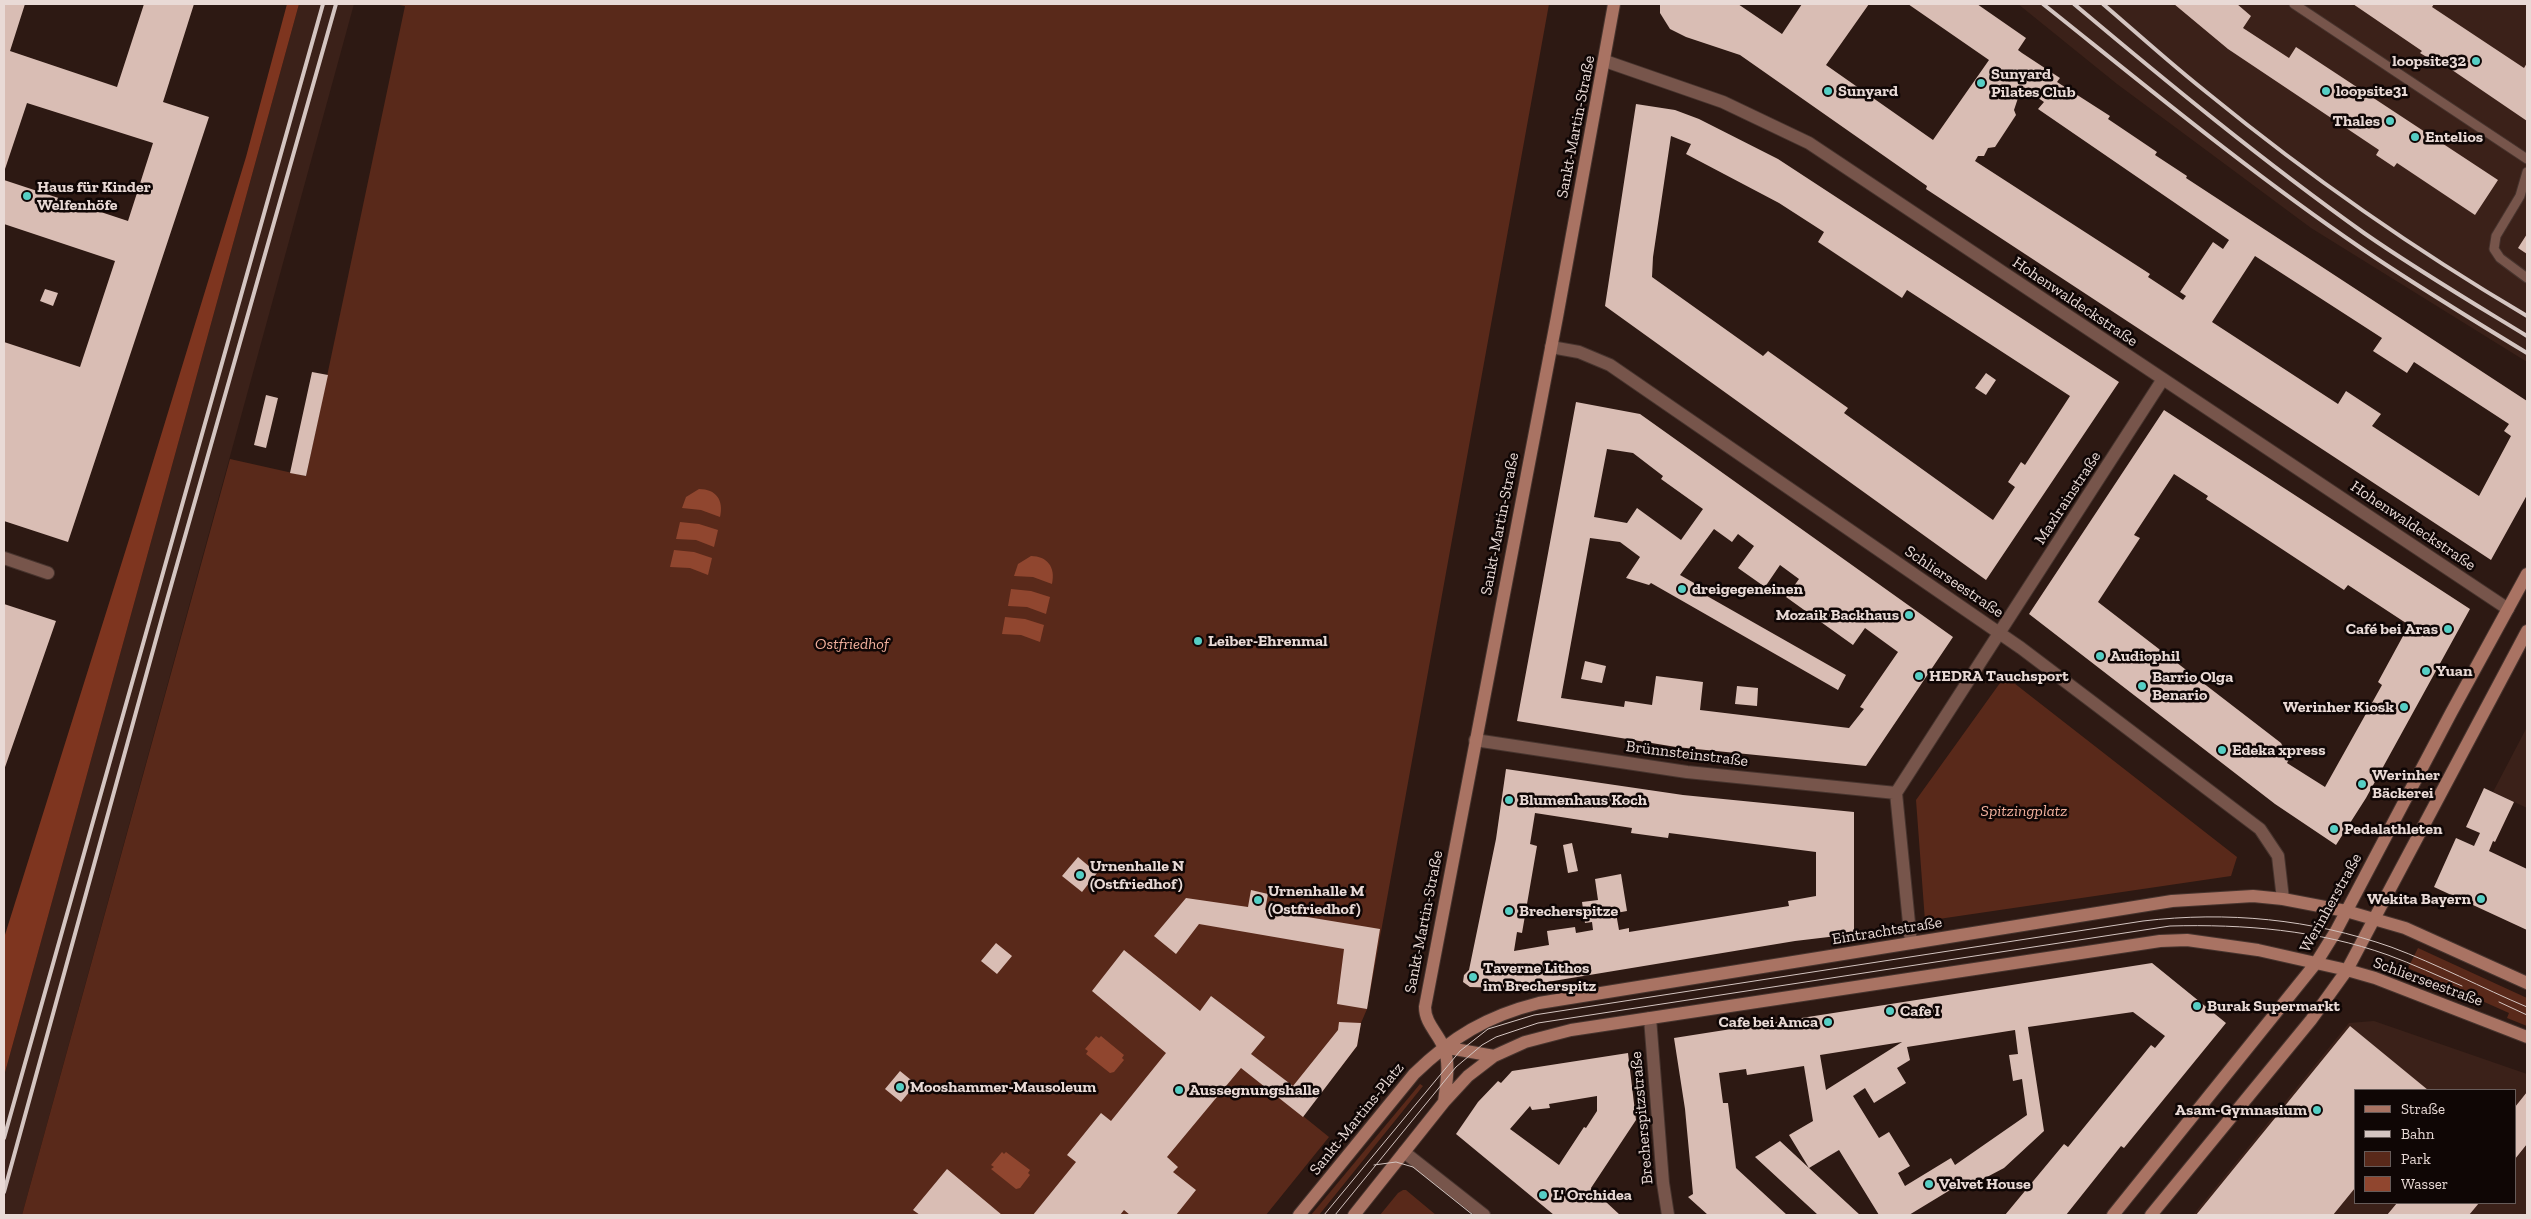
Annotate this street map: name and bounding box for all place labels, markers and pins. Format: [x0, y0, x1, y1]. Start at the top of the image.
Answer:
place label: loopsite32 [2392, 51, 2466, 71]
marker: loopsite32 [2470, 55, 2482, 67]
place label: Sunyard Pilates Club [1991, 64, 2075, 102]
marker: Sunyard Pilates Club [1975, 77, 1987, 89]
place label: Sunyard [1838, 81, 1898, 101]
place label: loopsite31 [2336, 81, 2408, 101]
marker: Sunyard [1822, 85, 1834, 97]
marker: loopsite31 [2320, 85, 2332, 97]
place label: Thales [2333, 111, 2380, 131]
marker: Thales [2384, 115, 2396, 127]
place label: Entelios [2425, 127, 2483, 147]
marker: Entelios [2409, 131, 2421, 143]
place label: Haus für Kinder Welfenhöfe [37, 177, 151, 215]
marker: Haus für Kinder Welfenhöfe [21, 190, 33, 202]
place label: dreigegeneinen [1692, 579, 1803, 599]
marker: dreigegeneinen [1676, 583, 1688, 595]
place label: Mozaik Backhaus [1776, 605, 1899, 625]
marker: Mozaik Backhaus [1903, 609, 1915, 621]
place label: Café bei Aras [2346, 619, 2438, 639]
marker: Café bei Aras [2442, 623, 2454, 635]
place label: Leiber-Ehrenmal [1208, 631, 1328, 651]
marker: Leiber-Ehrenmal [1192, 635, 1204, 647]
place label: Audiophil [2110, 646, 2180, 666]
marker: Audiophil [2094, 650, 2106, 662]
place label: Yuan [2436, 661, 2472, 681]
marker: Yuan [2420, 665, 2432, 677]
place label: HEDRA Tauchsport [1929, 666, 2069, 686]
place label: Barrio Olga Benario [2152, 667, 2233, 705]
marker: HEDRA Tauchsport [1913, 670, 1925, 682]
marker: Barrio Olga Benario [2136, 680, 2148, 692]
place label: Werinher Kiosk [2283, 697, 2394, 717]
marker: Werinher Kiosk [2398, 701, 2410, 713]
place label: Edeka xpress [2232, 740, 2325, 760]
marker: Edeka xpress [2216, 744, 2228, 756]
place label: Werinher Bäckerei [2372, 765, 2440, 803]
marker: Werinher Bäckerei [2356, 778, 2368, 790]
place label: Blumenhaus Koch [1519, 790, 1647, 810]
marker: Blumenhaus Koch [1503, 794, 1515, 806]
place label: Pedalathleten [2344, 819, 2442, 839]
marker: Pedalathleten [2328, 823, 2340, 835]
place label: Urnenhalle N (Ostfriedhof) [1090, 856, 1184, 894]
marker: Urnenhalle N (Ostfriedhof) [1074, 869, 1086, 881]
place label: Urnenhalle M (Ostfriedhof) [1268, 881, 1364, 919]
place label: Wekita Bayern [2367, 889, 2471, 909]
marker: Wekita Bayern [2475, 893, 2487, 905]
marker: Urnenhalle M (Ostfriedhof) [1252, 894, 1264, 906]
place label: Brecherspitze [1519, 901, 1618, 921]
marker: Brecherspitze [1503, 905, 1515, 917]
place label: Taverne Lithos im Brecherspitz [1483, 958, 1596, 996]
marker: Taverne Lithos im Brecherspitz [1467, 971, 1479, 983]
place label: Burak Supermarkt [2207, 996, 2340, 1016]
marker: Burak Supermarkt [2191, 1000, 2203, 1012]
place label: Cafe I [1900, 1001, 1940, 1021]
marker: Cafe I [1884, 1005, 1896, 1017]
place label: Cafe bei Amca [1719, 1012, 1818, 1032]
marker: Cafe bei Amca [1822, 1016, 1834, 1028]
place label: Mooshammer-Mausoleum [910, 1077, 1096, 1097]
place label: Aussegnungshalle [1189, 1080, 1320, 1100]
marker: Mooshammer-Mausoleum [894, 1081, 906, 1093]
marker: Aussegnungshalle [1173, 1084, 1185, 1096]
place label: Asam-Gymnasium [2175, 1100, 2307, 1120]
marker: Asam-Gymnasium [2311, 1104, 2323, 1116]
place label: Velvet House [1939, 1174, 2031, 1194]
marker: Velvet House [1923, 1178, 1935, 1190]
place label: L' Orchidea [1553, 1185, 1632, 1205]
marker: L' Orchidea [1537, 1189, 1549, 1201]

